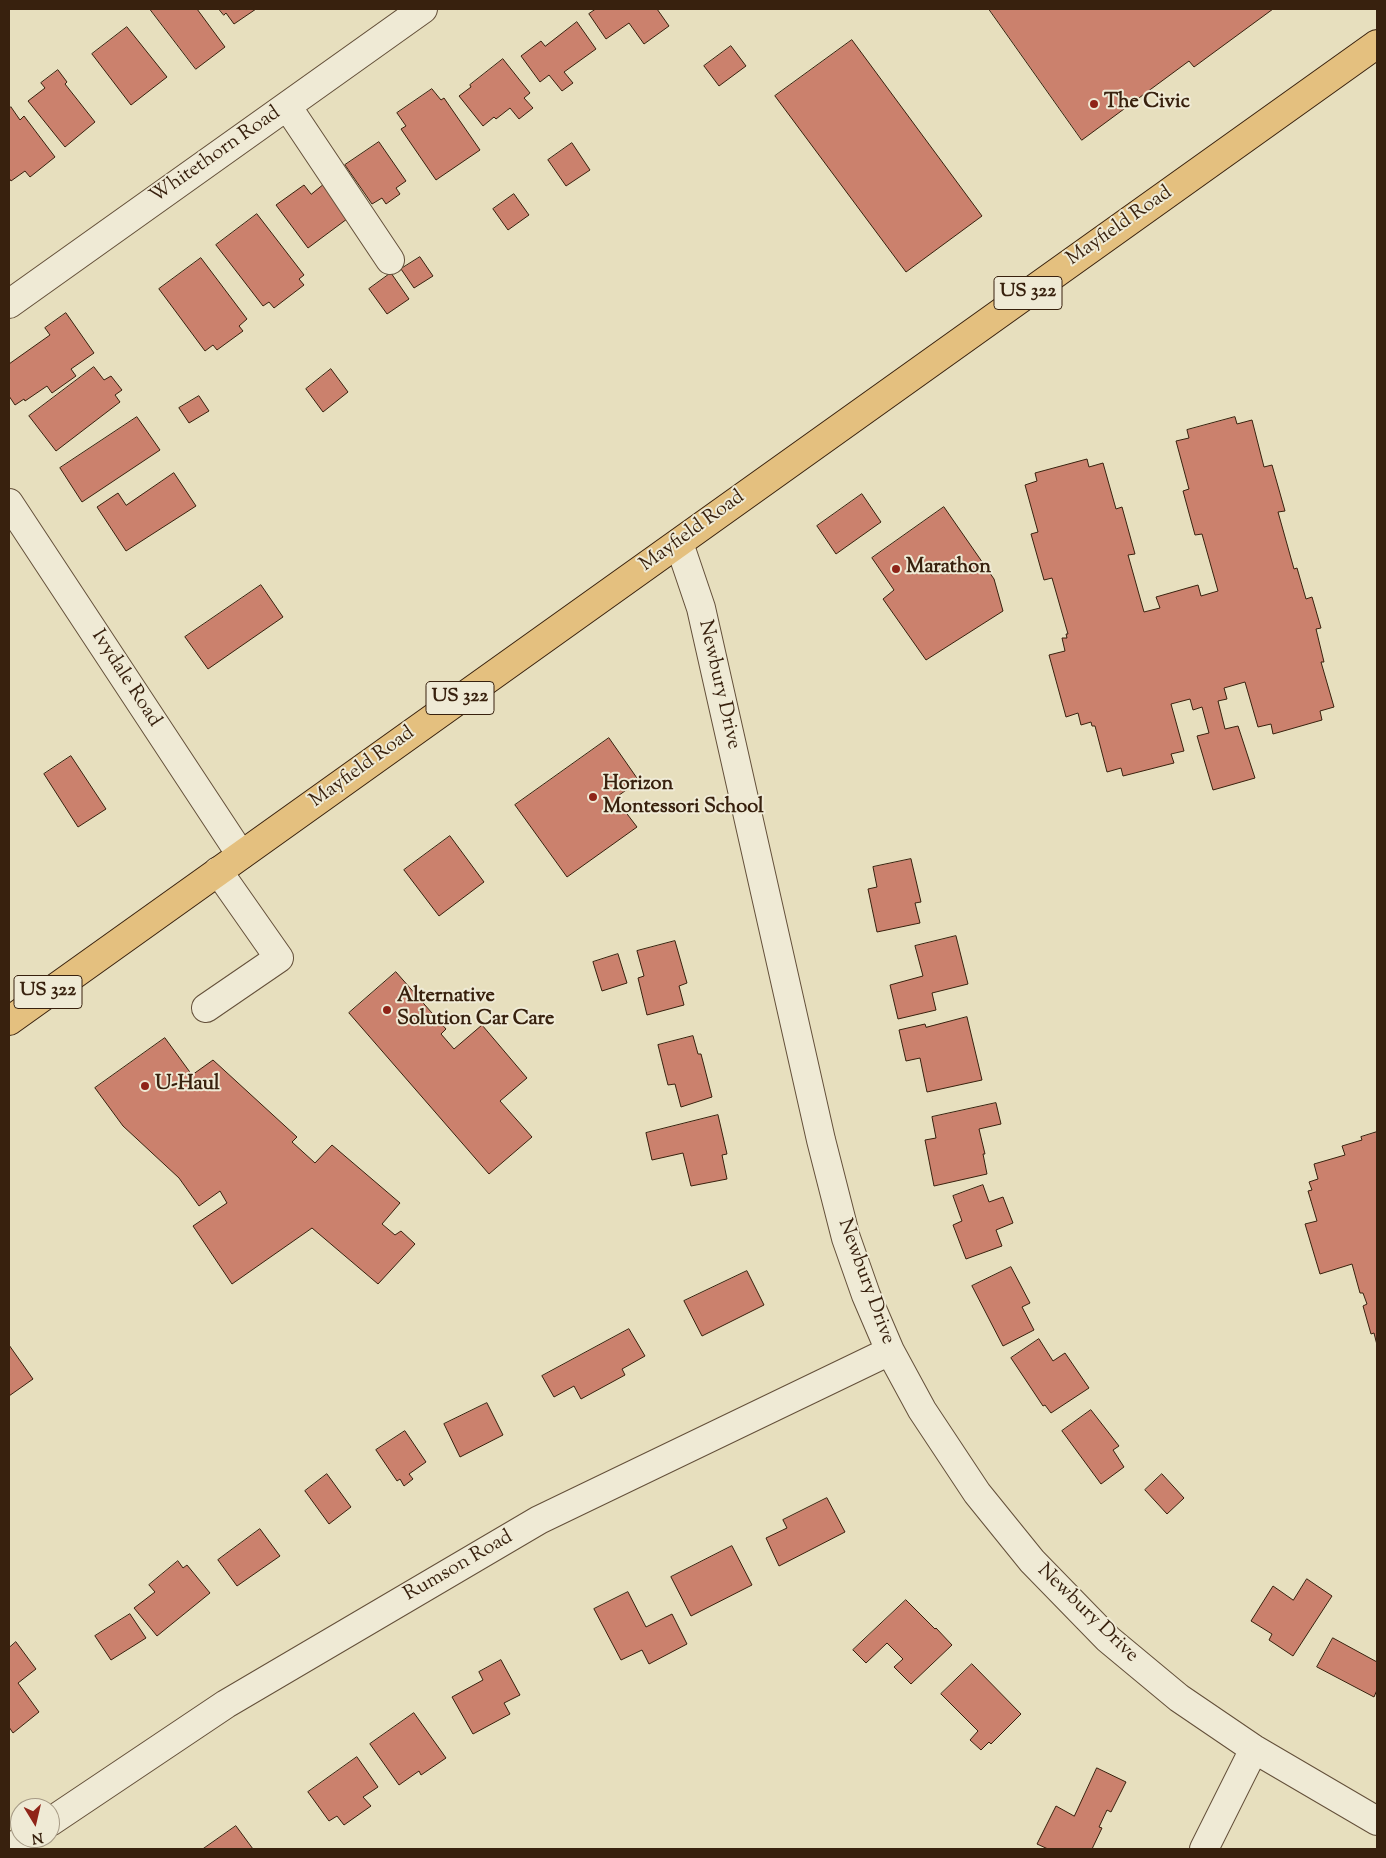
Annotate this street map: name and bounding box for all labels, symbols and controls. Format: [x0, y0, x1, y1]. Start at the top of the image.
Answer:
place label: The Civic [1104, 92, 1190, 116]
marker: The Civic [1088, 98, 1100, 110]
street label: Whitethorn Road [146, 102, 286, 210]
street label: Mayfield Road [1063, 182, 1177, 272]
road number: US 322 [994, 276, 1062, 310]
street label: Mayfield Road [636, 486, 750, 578]
place label: Marathon [906, 557, 991, 581]
marker: Marathon [890, 563, 902, 575]
street label: Newbury Drive [691, 618, 745, 752]
street label: Ivydale Road [85, 626, 165, 732]
road number: US 322 [426, 681, 494, 714]
street label: Mayfield Road [306, 722, 420, 814]
place label: Horizon Montessori School [603, 774, 764, 821]
marker: Horizon Montessori School [587, 791, 599, 803]
road number: US 322 [14, 976, 82, 1009]
place label: Alternative Solution Car Care [397, 986, 554, 1033]
marker: Alternative Solution Car Care [381, 1004, 393, 1016]
place label: U-Haul [155, 1074, 220, 1098]
marker: U-Haul [139, 1080, 151, 1092]
street label: Newbury Drive [831, 1216, 899, 1348]
street label: Rumson Road [400, 1526, 518, 1608]
street label: Newbury Drive [1031, 1560, 1143, 1668]
north arrow [10, 1798, 60, 1848]
text: N [30, 1826, 44, 1848]

